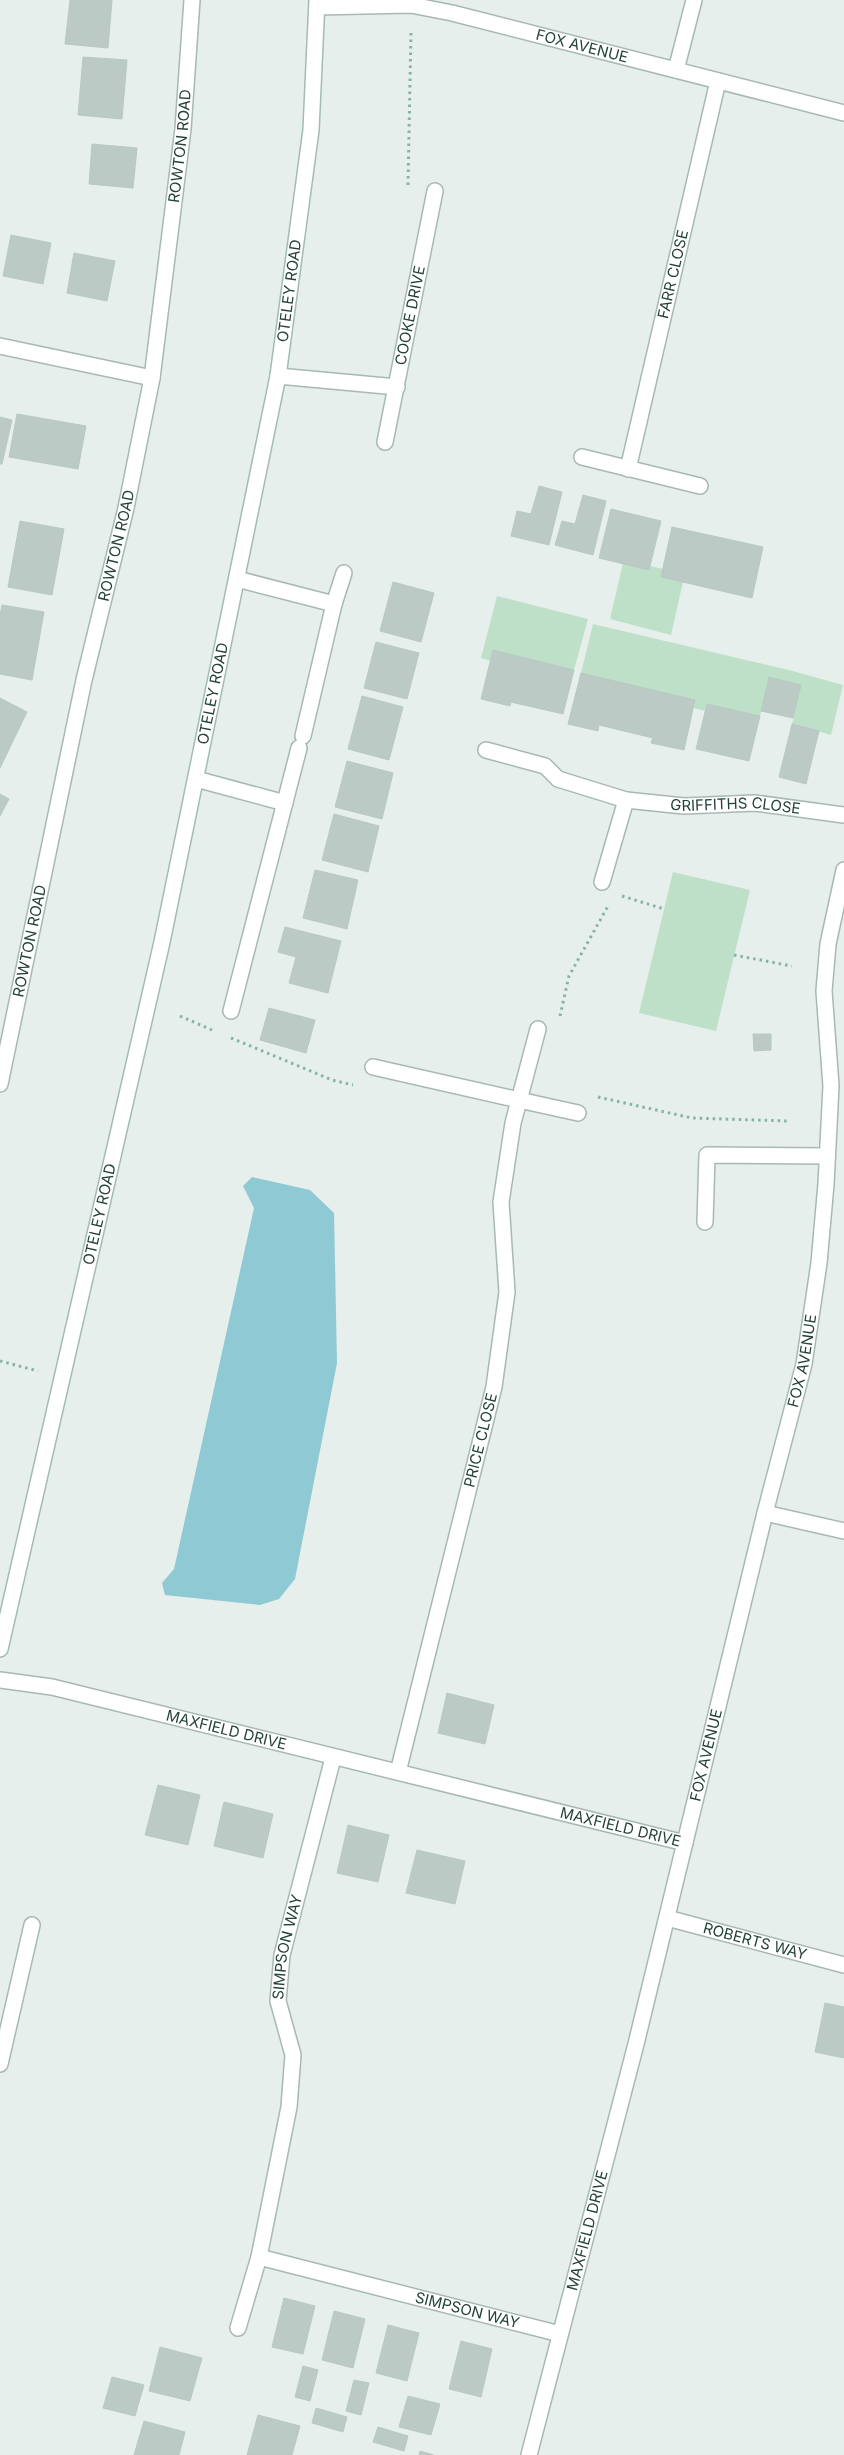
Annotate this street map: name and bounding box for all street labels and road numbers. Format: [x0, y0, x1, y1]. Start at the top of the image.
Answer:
street label: FOX AVENUE [534, 25, 630, 67]
street label: ROWTON ROAD [164, 89, 195, 204]
street label: FARR CLOSE [653, 228, 692, 320]
street label: OTELEY ROAD [273, 238, 305, 343]
street label: COOKE DRIVE [391, 264, 429, 367]
street label: ROWTON ROAD [94, 488, 138, 603]
street label: OTELEY ROAD [193, 641, 232, 746]
street label: GRIFFITHS CLOSE [669, 793, 802, 818]
street label: ROWTON ROAD [8, 883, 50, 999]
street label: OTELEY ROAD [78, 1162, 120, 1267]
street label: FOX AVENUE [783, 1313, 820, 1409]
street label: PRICE CLOSE [459, 1391, 501, 1489]
street label: MAXFIELD DRIVE [164, 1705, 289, 1753]
street label: FOX AVENUE [685, 1707, 726, 1803]
street label: MAXFIELD DRIVE [558, 1803, 683, 1851]
street label: SIMPSON WAY [268, 1892, 306, 2000]
street label: ROBERTS WAY [701, 1918, 809, 1964]
street label: MAXFIELD DRIVE [562, 2168, 612, 2293]
street label: SIMPSON WAY [413, 2287, 522, 2332]

